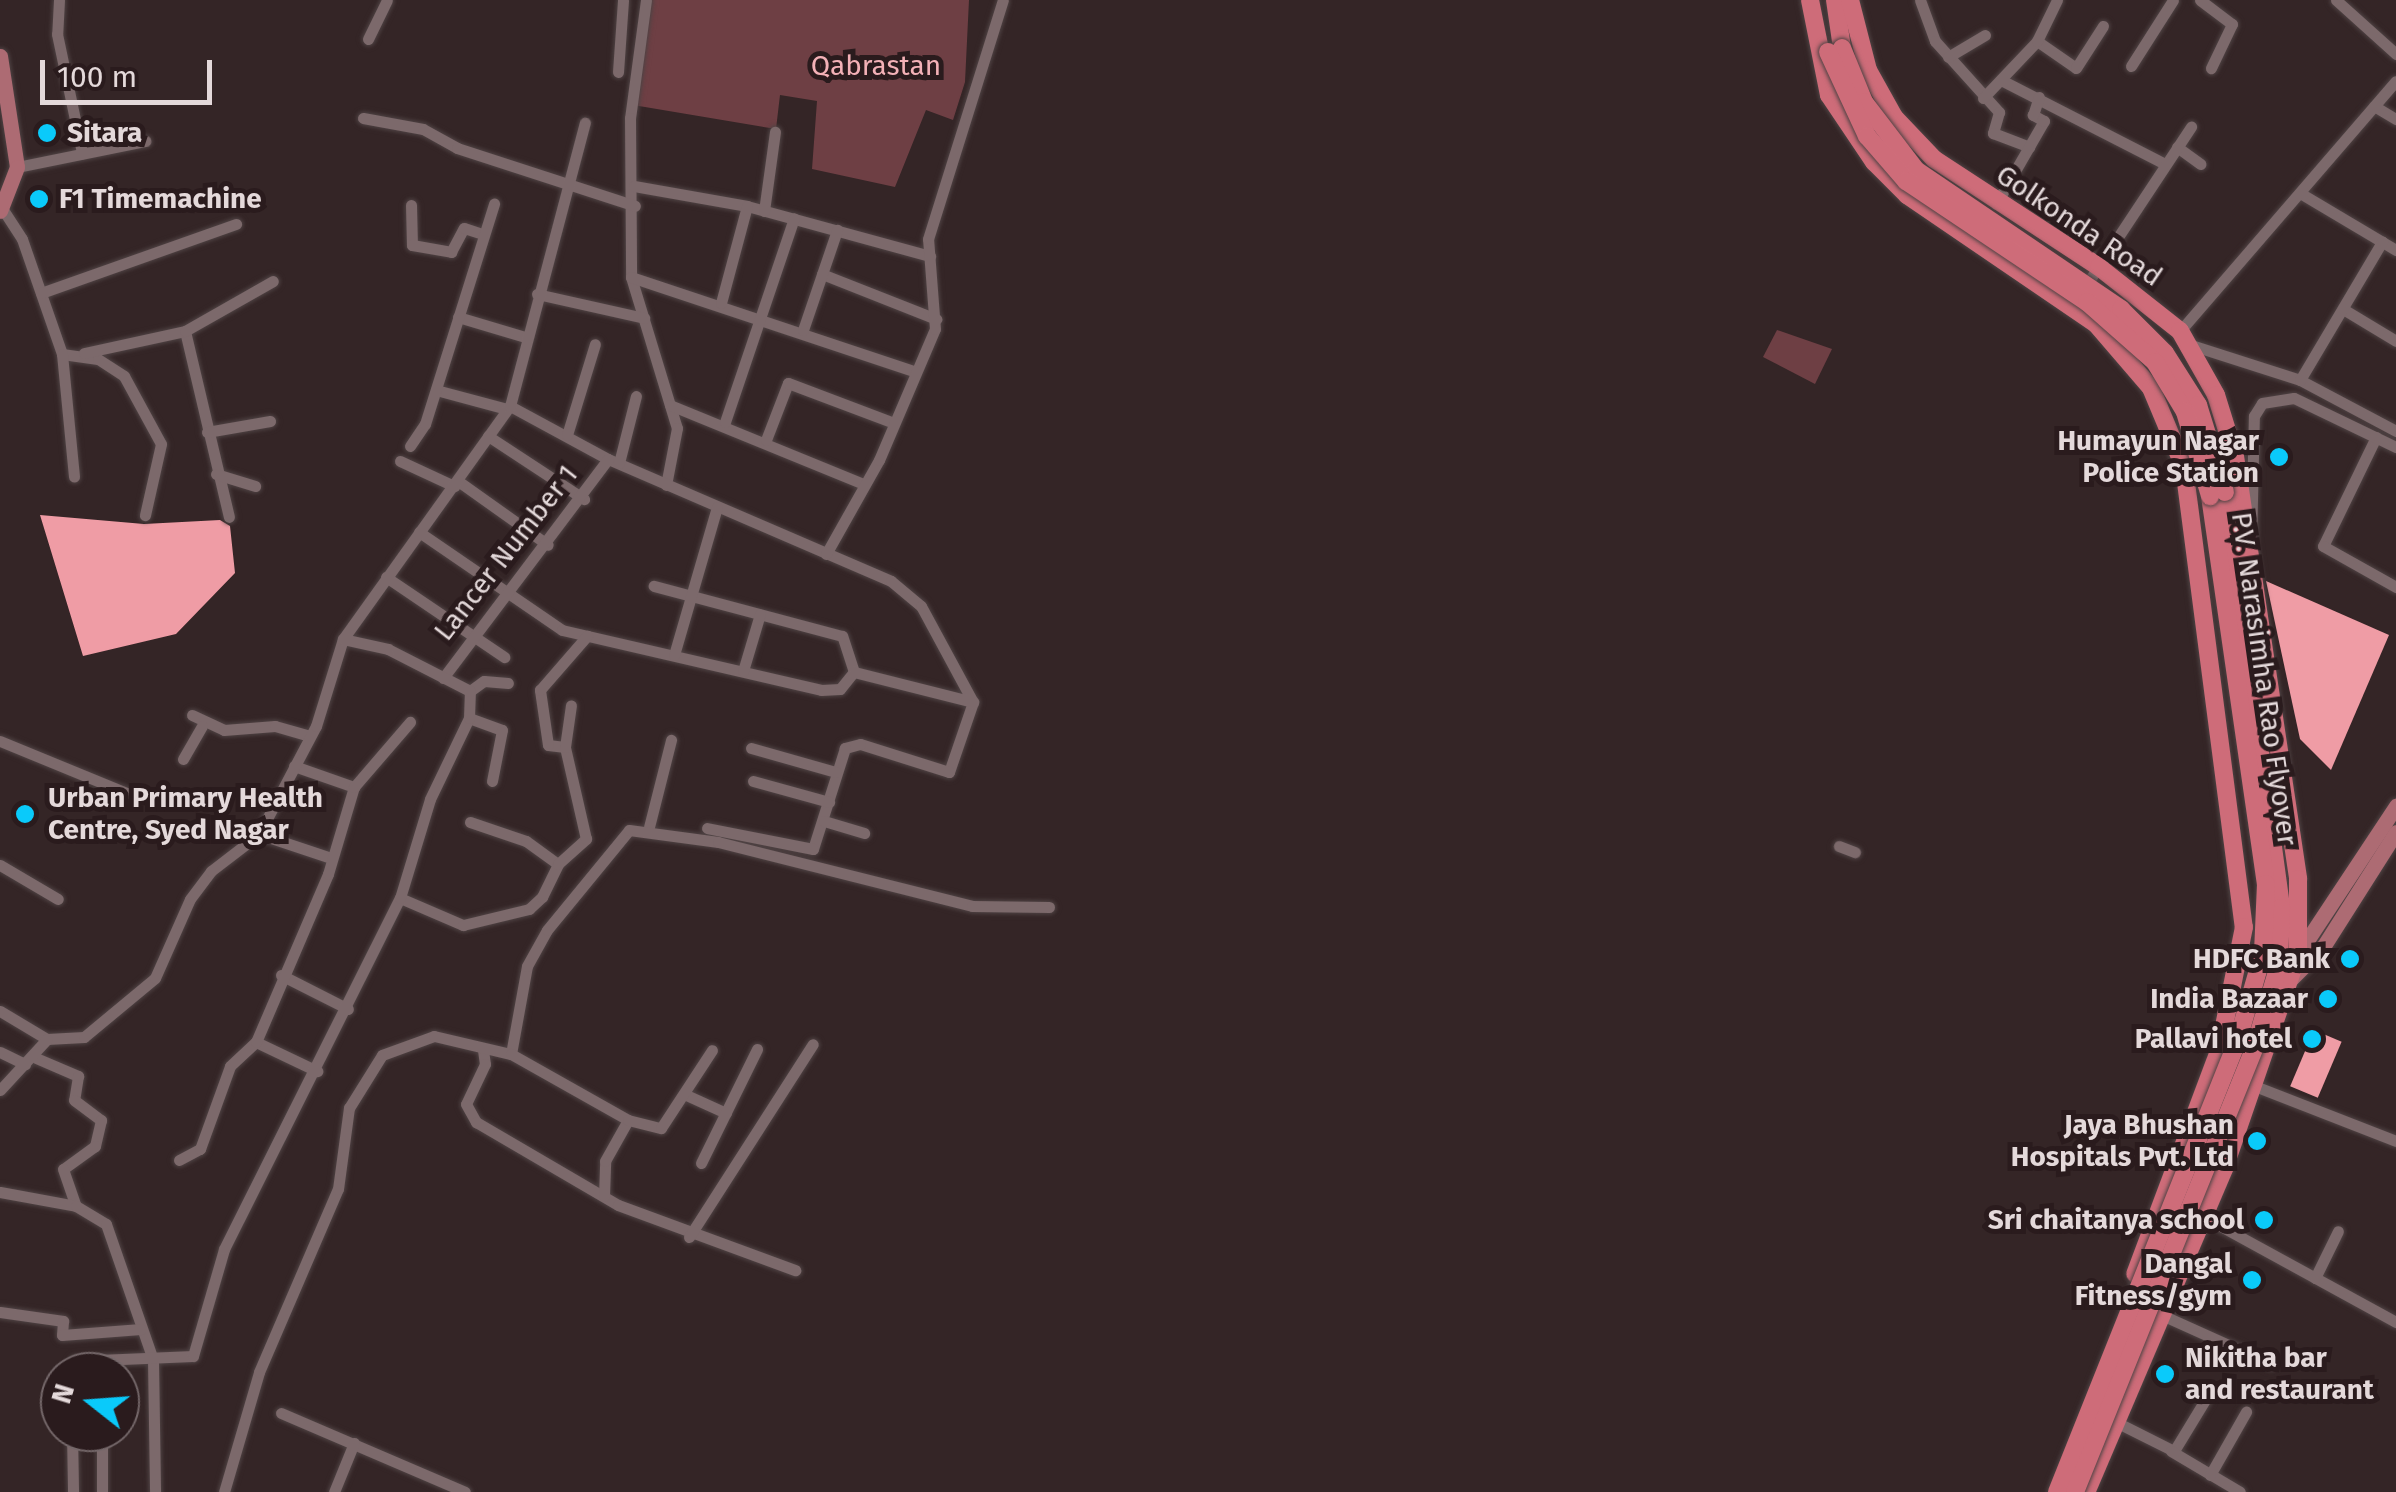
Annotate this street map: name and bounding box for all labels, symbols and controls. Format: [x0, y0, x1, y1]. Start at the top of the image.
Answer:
scale bar [45, 40, 218, 102]
park label: Qabrastan [811, 49, 941, 83]
text: 100 m [57, 59, 137, 95]
place label: Sitara [67, 116, 142, 150]
marker: Sitara [36, 122, 58, 144]
street label: Golkonda Road [1990, 158, 2168, 294]
place label: F1 Timemachine [59, 182, 262, 216]
marker: F1 Timemachine [28, 188, 50, 210]
place label: Humayun Nagar Police Station [2057, 424, 2259, 490]
marker: Humayun Nagar Police Station [2268, 446, 2290, 468]
street label: Lancer Number 1 [427, 459, 585, 647]
street label: P.V. Narasimha Rao Flyover [2224, 510, 2304, 848]
place label: Urban Primary Health Centre, Syed Nagar [48, 781, 323, 847]
marker: Urban Primary Health Centre, Syed Nagar [12, 801, 38, 827]
place label: HDFC Bank [2193, 942, 2330, 976]
marker: HDFC Bank [2339, 948, 2361, 970]
place label: India Bazaar [2150, 982, 2308, 1016]
marker: India Bazaar [2317, 988, 2339, 1010]
place label: Pallavi hotel [2135, 1022, 2292, 1056]
marker: Pallavi hotel [2301, 1028, 2323, 1050]
place label: Jaya Bhushan Hospitals Pvt. Ltd [2011, 1108, 2234, 1174]
marker: Jaya Bhushan Hospitals Pvt. Ltd [2244, 1128, 2270, 1154]
place label: Sri chaitanya school [1988, 1203, 2244, 1237]
marker: Sri chaitanya school [2253, 1209, 2275, 1231]
place label: Dangal Fitness/gym [2075, 1247, 2232, 1313]
marker: Dangal Fitness/gym [2241, 1269, 2263, 1291]
place label: Nikitha bar and restaurant [2185, 1341, 2374, 1407]
north arrow [40, 1352, 140, 1452]
marker: Nikitha bar and restaurant [2154, 1363, 2176, 1385]
text: N [44, 1380, 81, 1407]

